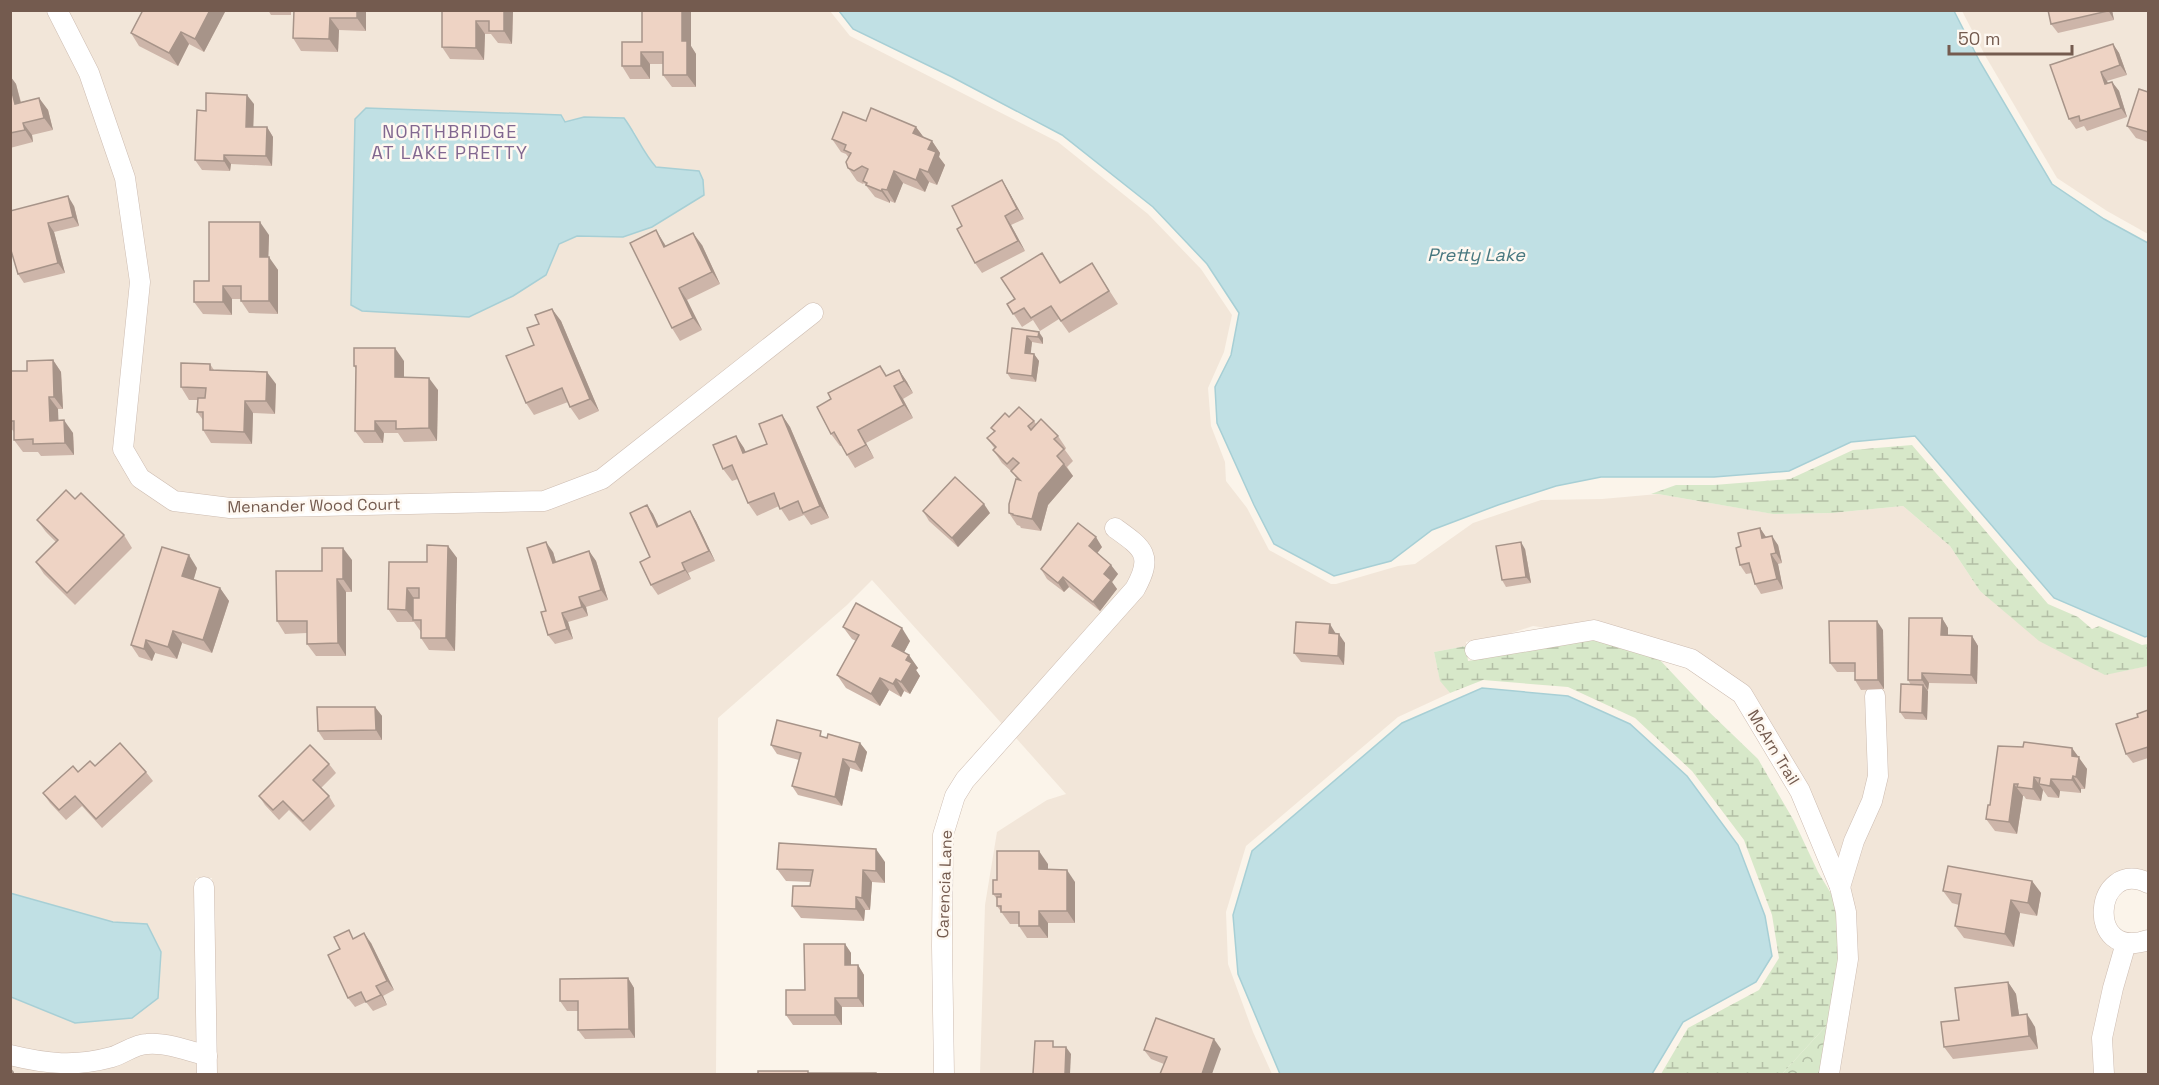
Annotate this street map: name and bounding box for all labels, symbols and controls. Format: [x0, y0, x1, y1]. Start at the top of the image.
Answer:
scale bar [1949, 18, 2072, 56]
text: 50 m [1958, 27, 2000, 50]
district label: NORTHBRIDGE AT LAKE PRETTY [371, 120, 529, 164]
water label: Pretty Lake [1427, 243, 1526, 266]
street label: Menander Wood Court [227, 493, 401, 518]
street label: McArn Trail [1743, 706, 1804, 789]
street label: Carencia Lane [932, 829, 957, 939]

